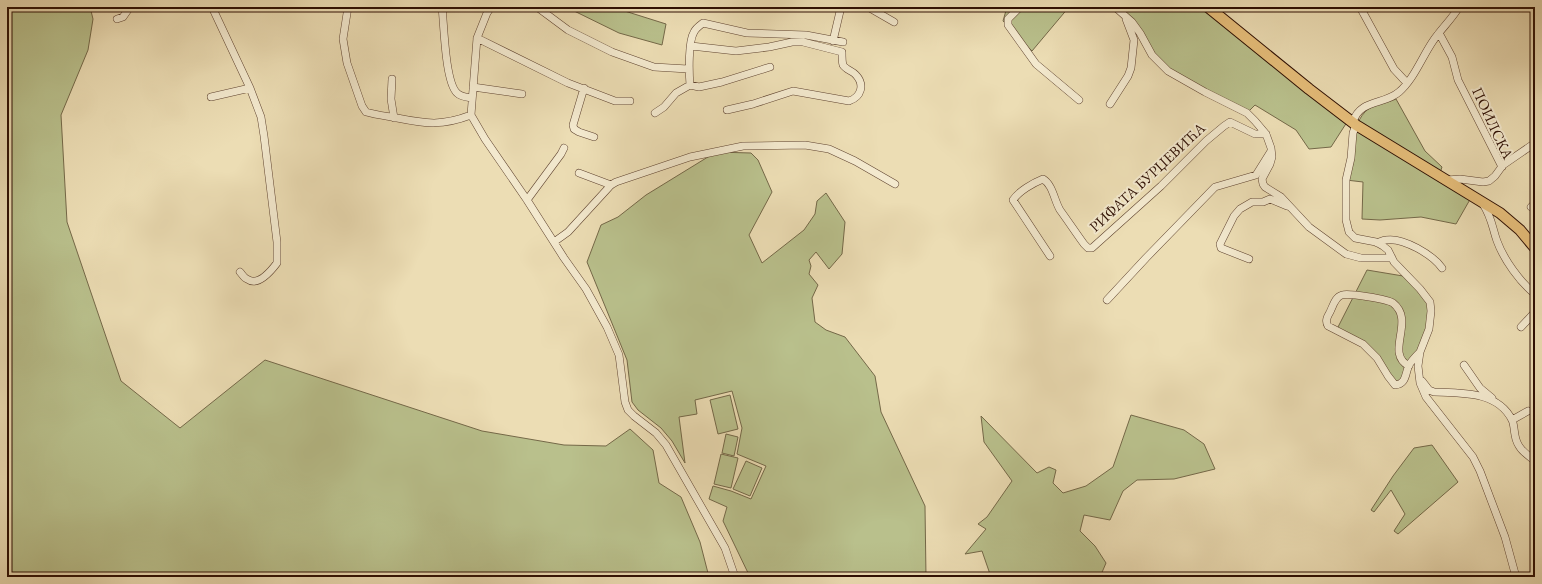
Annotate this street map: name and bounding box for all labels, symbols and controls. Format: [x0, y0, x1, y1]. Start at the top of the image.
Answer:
street label: ПОИЛСКА [1468, 84, 1518, 163]
street label: РИФАТА БУРЏЕВИЋА [1085, 118, 1209, 236]

